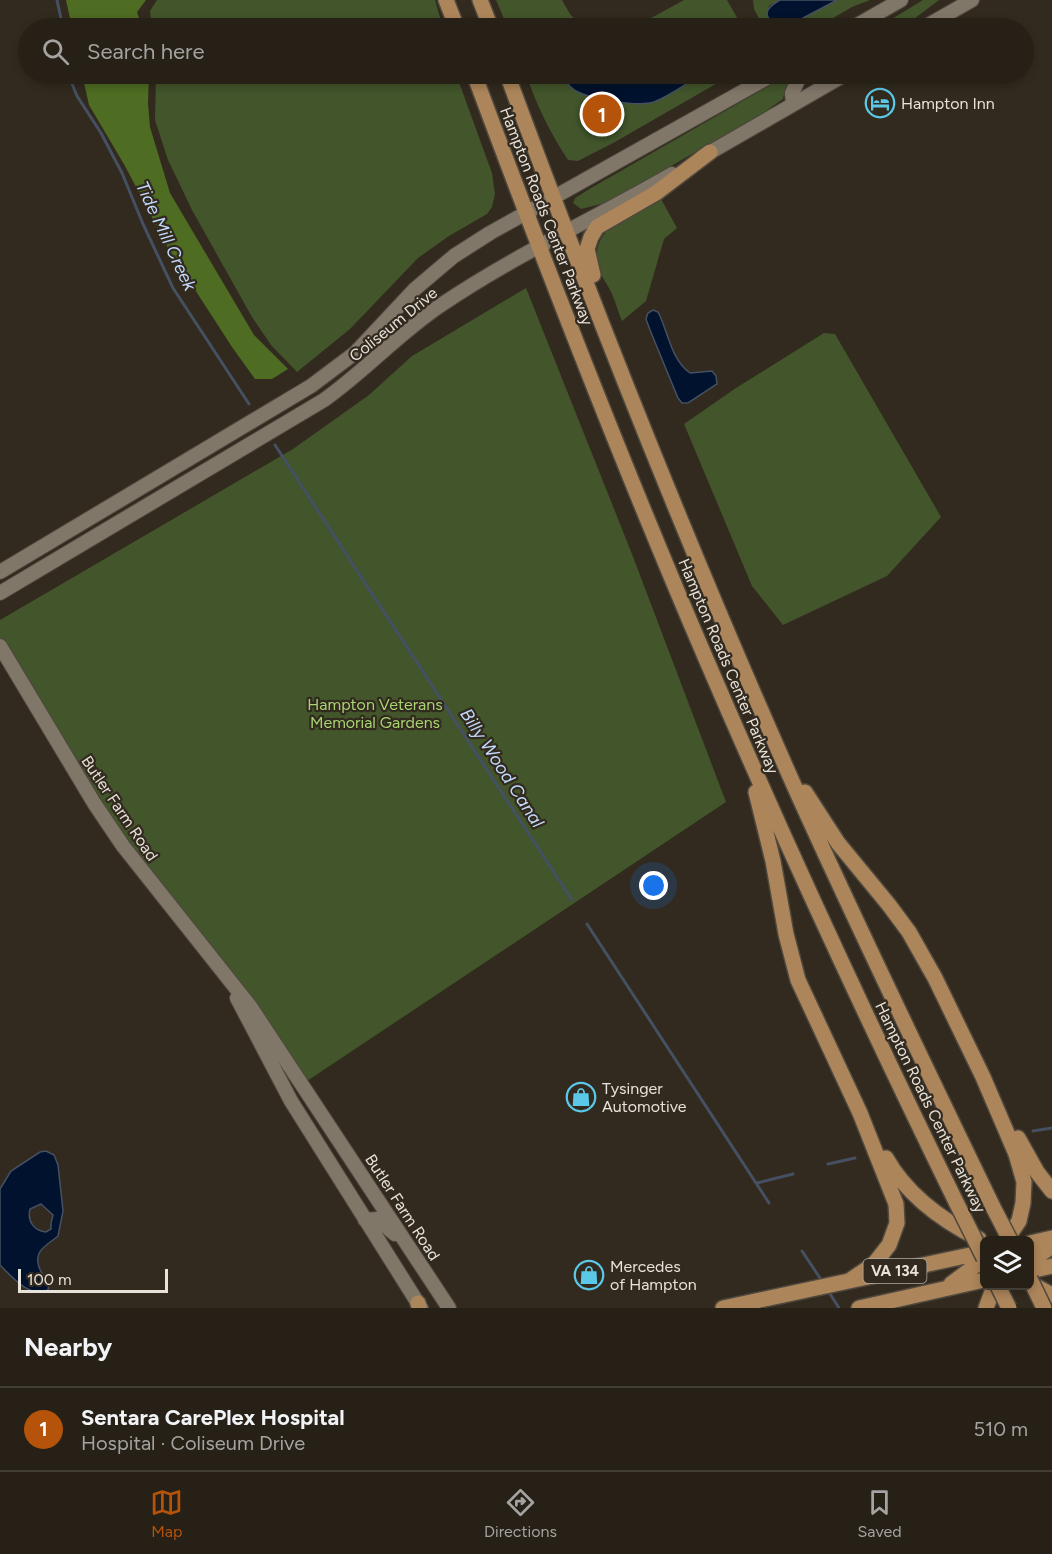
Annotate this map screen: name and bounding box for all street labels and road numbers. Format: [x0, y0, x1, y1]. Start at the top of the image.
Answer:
street label: Hampton Roads Center Parkway [496, 104, 597, 329]
street label: Coliseum Drive [345, 283, 441, 366]
street label: Hampton Roads Center Parkway [674, 556, 783, 777]
street label: Butler Farm Road [77, 752, 162, 865]
street label: Hampton Roads Center Parkway [871, 999, 990, 1216]
street label: Butler Farm Road [361, 1151, 444, 1264]
road number: VA 134 [864, 1259, 926, 1283]

